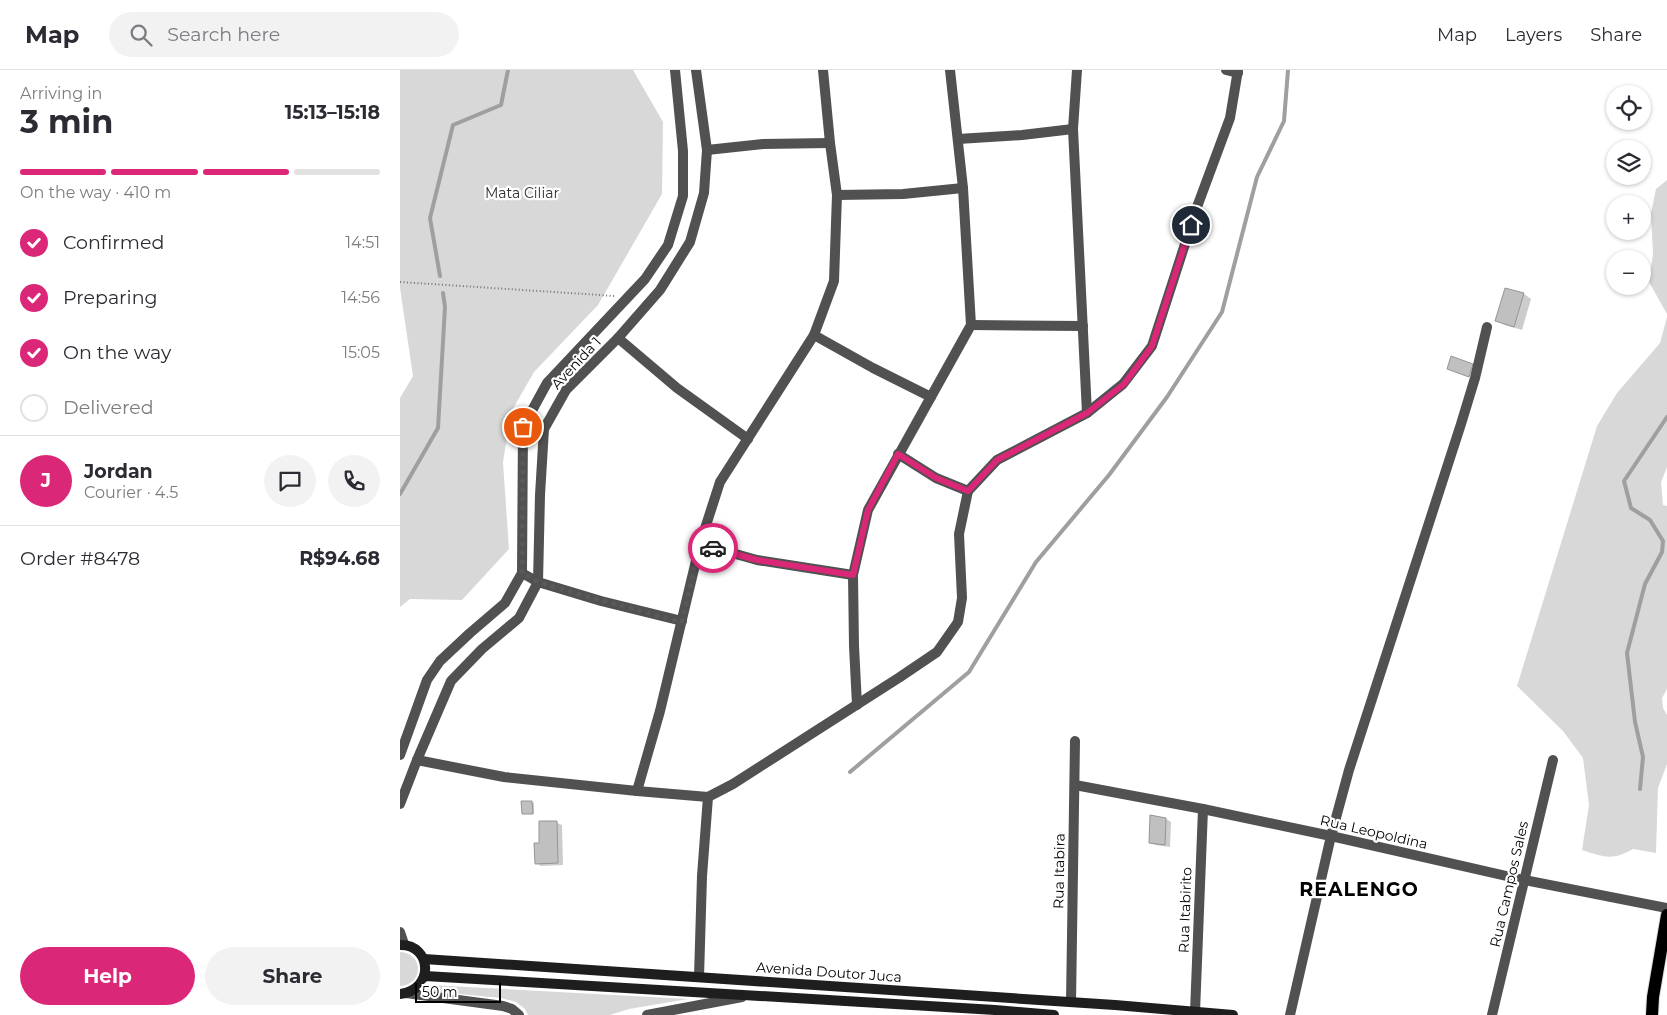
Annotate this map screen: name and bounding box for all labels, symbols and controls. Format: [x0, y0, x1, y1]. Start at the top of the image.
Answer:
search box [109, 12, 459, 57]
text: Map [25, 20, 79, 49]
icon: search [127, 21, 155, 49]
text: Search here [167, 23, 280, 46]
text: Map [1437, 24, 1477, 46]
text: Layers [1505, 24, 1562, 46]
text: Share [1590, 24, 1642, 46]
text: Arriving in [20, 84, 102, 103]
map controls [1606, 85, 1651, 295]
button: locate [1606, 85, 1651, 130]
text: 15:13–15:18 [285, 101, 380, 124]
text: 3 min [20, 102, 113, 141]
button: layers [1606, 140, 1651, 185]
text: On the way · 410 m [20, 183, 171, 202]
park label: Mata Ciliar [485, 184, 559, 202]
button: + [1606, 195, 1651, 240]
pin [1170, 204, 1212, 246]
icon: home [1177, 211, 1205, 239]
icon: check [20, 229, 48, 257]
text: Confirmed [63, 231, 164, 254]
text: 14:51 [345, 233, 380, 252]
button: − [1606, 250, 1651, 295]
icon: check [20, 284, 48, 312]
text: Preparing [63, 286, 158, 309]
text: 14:56 [341, 288, 380, 307]
street label: Avenida 1 [547, 333, 605, 393]
icon: check [20, 339, 48, 367]
text: On the way [63, 341, 171, 364]
text: 15:05 [342, 343, 380, 362]
text: Delivered [63, 396, 154, 419]
pin [502, 406, 544, 448]
icon: bag [509, 413, 537, 441]
button: chat [264, 455, 316, 507]
button: phone [328, 455, 380, 507]
text: Jordan [84, 460, 153, 483]
text: J [41, 469, 51, 492]
text: Courier · 4.5 [84, 483, 178, 502]
courier [688, 523, 738, 573]
icon: car [699, 534, 727, 562]
text: Order #8478 [20, 547, 140, 570]
text: R$94.68 [299, 547, 380, 570]
street label: Rua Leopoldina [1318, 811, 1430, 853]
street label: Rua Campos Sales [1486, 819, 1532, 949]
street label: Rua Itabira [1049, 833, 1069, 909]
street label: Rua Itabirito [1175, 867, 1196, 953]
district label: REALENGO [1299, 878, 1419, 901]
button: Help [20, 947, 195, 1005]
button: Share [205, 947, 380, 1005]
street label: Avenida Doutor Juca [756, 958, 902, 986]
scale bar [415, 980, 501, 1003]
text: 50 m [422, 983, 458, 1001]

